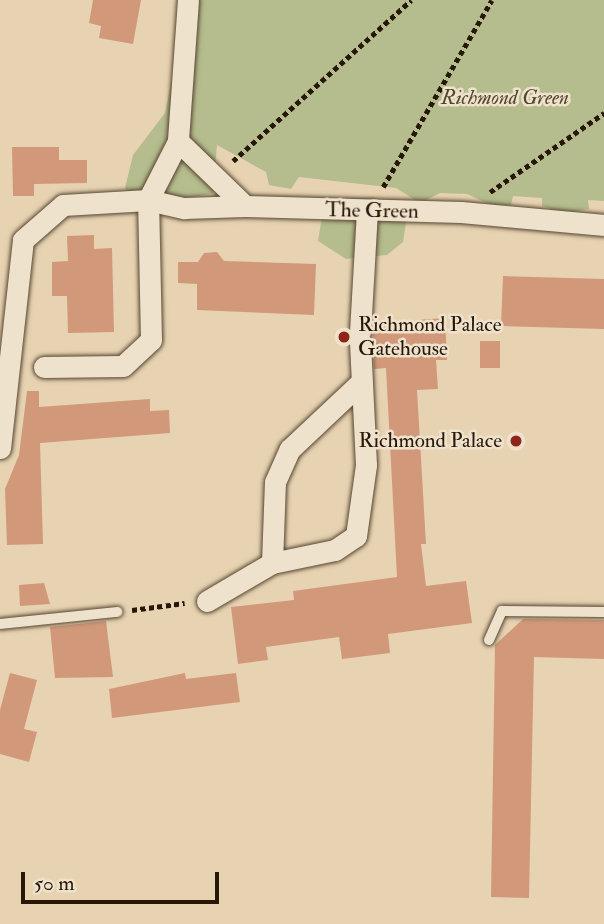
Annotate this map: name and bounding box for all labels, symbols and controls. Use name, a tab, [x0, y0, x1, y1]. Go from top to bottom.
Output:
park label: Richmond Green	[441, 85, 569, 111]
street label: The Green	[325, 198, 419, 224]
place label: Richmond Palace Gatehouse	[358, 312, 502, 362]
marker: Richmond Palace Gatehouse	[336, 329, 352, 345]
place label: Richmond Palace	[358, 428, 502, 454]
marker: Richmond Palace	[508, 433, 524, 449]
scale bar	[24, 858, 222, 902]
text: 50 m	[34, 870, 75, 897]

